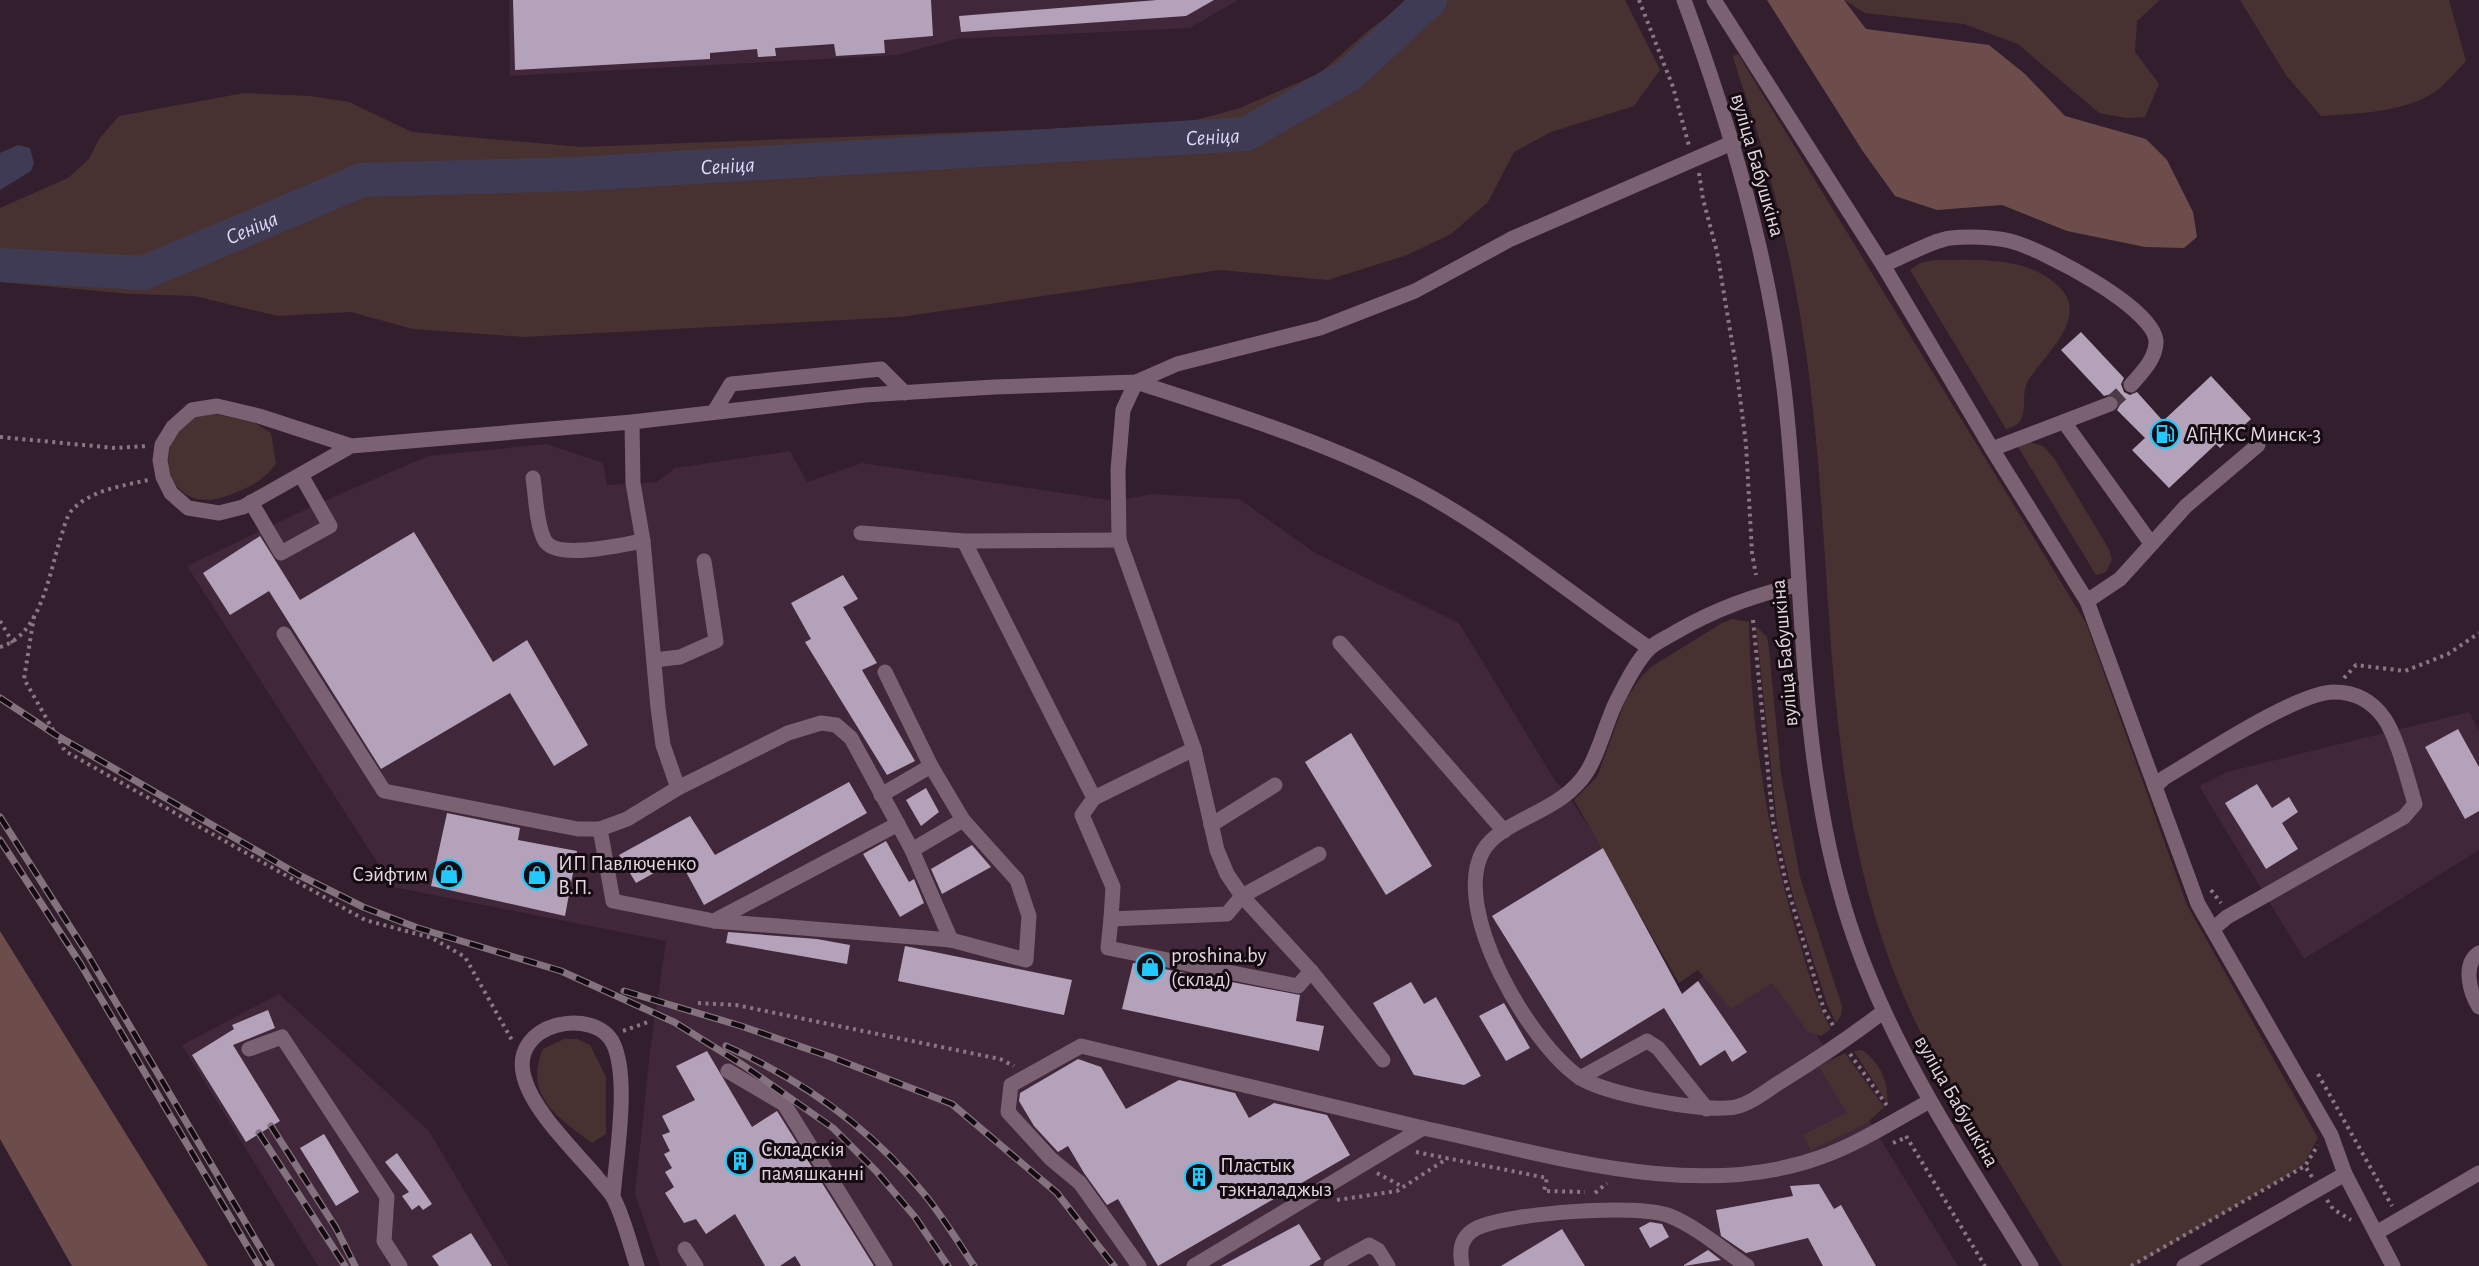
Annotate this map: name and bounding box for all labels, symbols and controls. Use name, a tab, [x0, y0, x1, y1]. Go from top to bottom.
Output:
street label: вуліца Бабушкіна	[1727, 91, 1788, 239]
water label: Сеніца	[1185, 124, 1240, 150]
water label: Сеніца	[700, 153, 755, 179]
water label: Сеніца	[222, 207, 281, 249]
fuel station icon: АГНКС Минск-3	[2149, 418, 2181, 450]
place label: АГНКС Минск-3	[2186, 424, 2321, 445]
street label: вуліца Бабушкіна	[1768, 578, 1801, 727]
place label: ИП Павлюченко В.П.	[558, 853, 696, 898]
shop icon: Сэйфтим	[433, 858, 465, 890]
shop icon: ИП Павлюченко В.П.	[521, 859, 553, 891]
place label: Сэйфтим	[352, 864, 428, 885]
place label: рroshina.by (склад)	[1171, 945, 1266, 990]
shop icon: рroshina.by (склад)	[1134, 951, 1166, 983]
street label: вуліца Бабушкіна	[1911, 1032, 2003, 1171]
place label: Складскія памяшканні	[761, 1139, 864, 1184]
building icon: Складскія памяшканні	[724, 1145, 756, 1177]
place label: Пластык тэкналаджыз	[1219, 1155, 1332, 1200]
building icon: Пластык тэкналаджыз	[1183, 1161, 1215, 1193]

